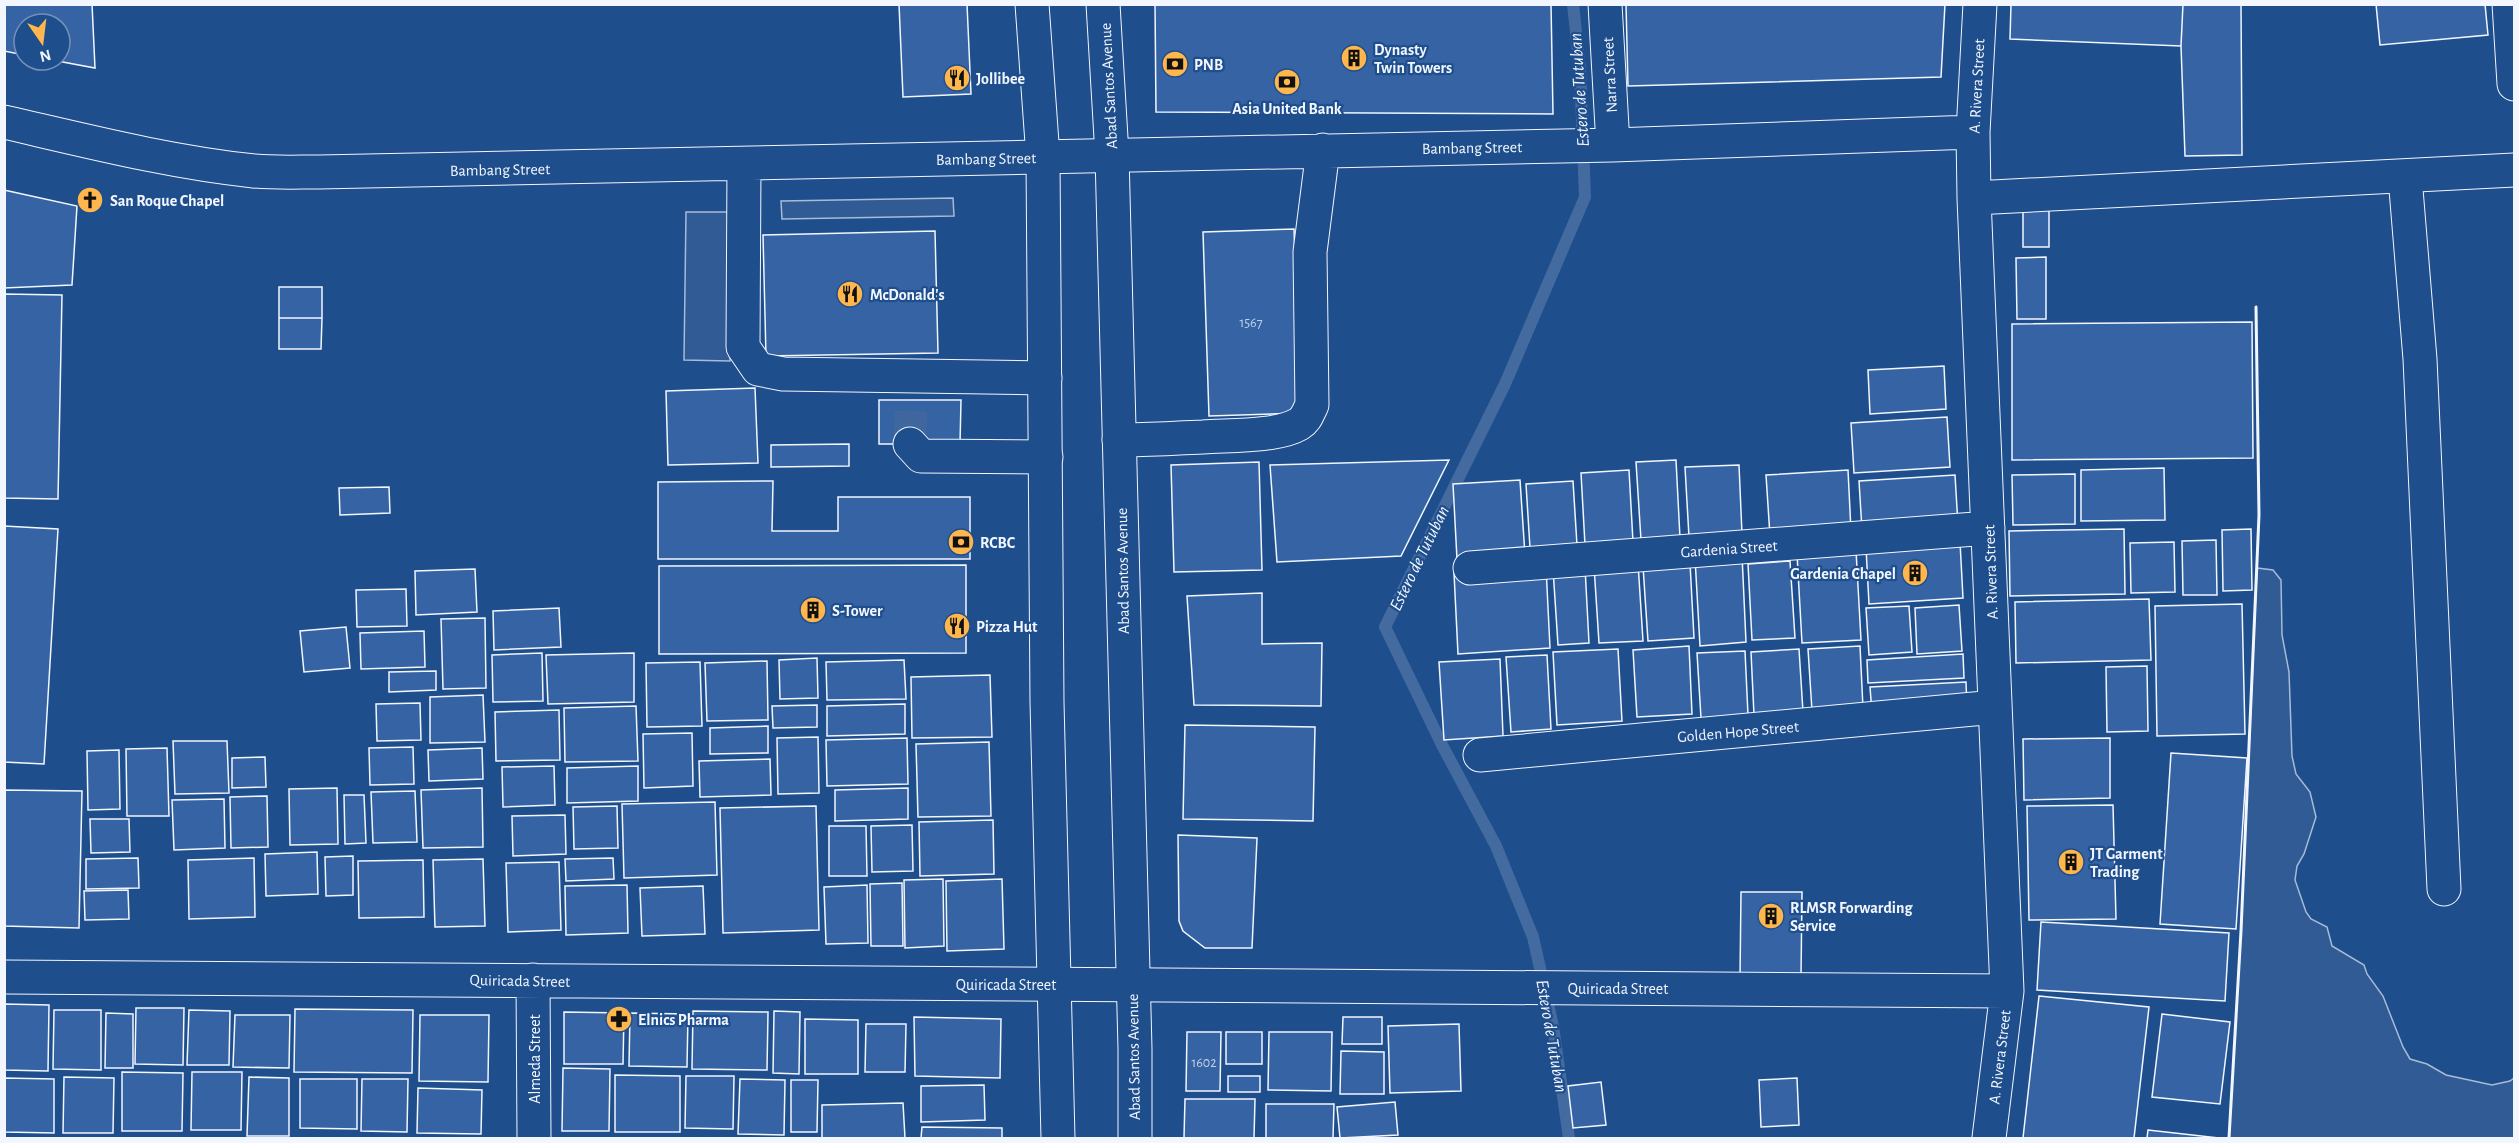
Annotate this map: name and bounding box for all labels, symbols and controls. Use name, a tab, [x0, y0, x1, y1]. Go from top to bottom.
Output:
north arrow	[12, 12, 72, 72]
street label: Abad Santos Avenue	[1098, 22, 1120, 149]
water label: Estero de Tutuban	[1567, 32, 1593, 147]
street label: Narra Street	[1600, 37, 1620, 113]
street label: A. Rivera Street	[1967, 38, 1987, 134]
place label: Dynasty Twin Towers	[1374, 42, 1452, 76]
building icon: Dynasty Twin Towers	[1339, 43, 1369, 73]
text: N	[38, 46, 53, 65]
bank icon: PNB	[1160, 49, 1190, 79]
place label: PNB	[1194, 57, 1223, 73]
restaurant icon: Jollibee	[942, 63, 972, 93]
bank icon: Asia United Bank	[1272, 67, 1302, 97]
place label: Jollibee	[976, 71, 1025, 87]
place label: Asia United Bank	[1232, 101, 1342, 117]
street label: Bambang Street	[1422, 139, 1522, 157]
street label: Bambang Street	[936, 150, 1036, 168]
street label: Bambang Street	[450, 161, 550, 179]
church icon: San Roque Chapel	[75, 185, 105, 215]
place label: San Roque Chapel	[110, 193, 224, 209]
restaurant icon: McDonald's	[835, 279, 865, 309]
place label: McDonald's	[870, 287, 945, 303]
house number: 1567	[1239, 316, 1263, 330]
water label: Estero de Tutuban	[1387, 503, 1453, 614]
street label: Abad Santos Avenue	[1114, 508, 1132, 634]
street label: A. Rivera Street	[1981, 524, 2001, 620]
bank icon: RCBC	[946, 527, 976, 557]
place label: RCBC	[980, 535, 1016, 551]
street label: Gardenia Street	[1680, 538, 1778, 560]
building icon: Gardenia Chapel	[1900, 558, 1930, 588]
place label: Gardenia Chapel	[1790, 566, 1896, 582]
building icon: S-Tower	[798, 595, 828, 625]
place label: S-Tower	[832, 603, 883, 619]
restaurant icon: Pizza Hut	[942, 611, 972, 641]
place label: Pizza Hut	[976, 619, 1038, 635]
street label: Golden Hope Street	[1677, 719, 1800, 745]
place label: JT Garment Trading	[2090, 846, 2163, 880]
building icon: JT Garment Trading	[2056, 847, 2086, 877]
place label: RLMSR Forwarding Service	[1790, 900, 1913, 934]
building icon: RLMSR Forwarding Service	[1756, 901, 1786, 931]
street label: Quiricada Street	[470, 972, 570, 991]
street label: Quiricada Street	[956, 977, 1056, 994]
water label: Estero de Tutuban	[1532, 978, 1570, 1094]
street label: Quiricada Street	[1568, 981, 1668, 998]
street label: Abad Santos Avenue	[1125, 994, 1143, 1120]
pharmacy icon: Elnics Pharma	[604, 1004, 634, 1034]
street label: A. Rivera Street	[1986, 1009, 2014, 1105]
place label: Elnics Pharma	[638, 1012, 729, 1028]
street label: Almeda Street	[527, 1014, 543, 1104]
house number: 1602	[1191, 1056, 1217, 1070]

